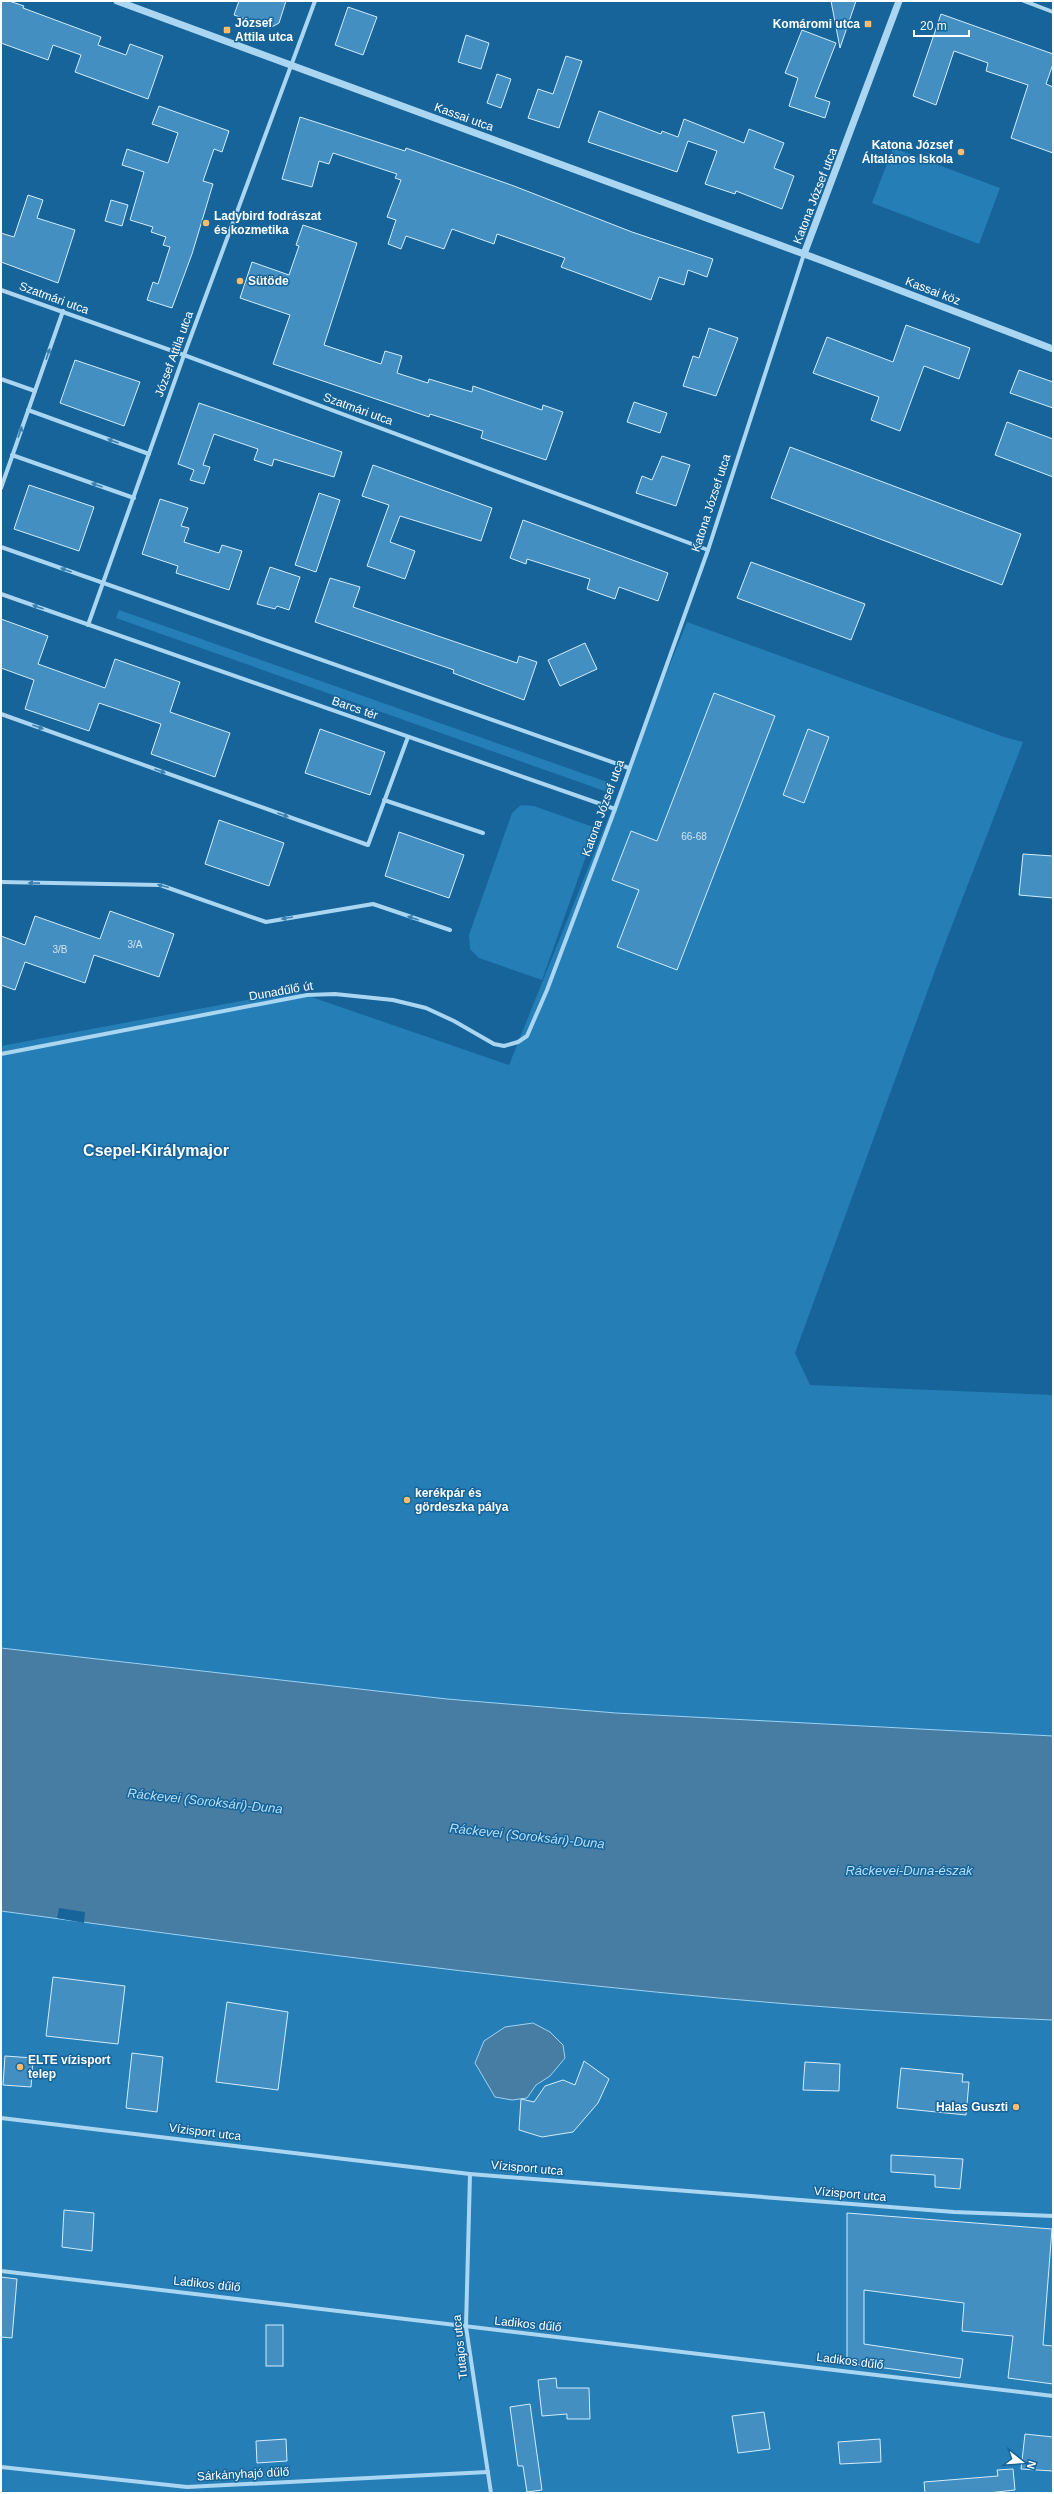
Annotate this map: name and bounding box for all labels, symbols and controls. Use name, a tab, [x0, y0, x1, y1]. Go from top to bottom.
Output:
scale bar	[914, 12, 969, 38]
place label: József Attila utca	[235, 16, 293, 44]
place label: Komáromi utca	[773, 17, 860, 31]
marker: Komáromi utca	[863, 19, 873, 29]
text: 20 m	[920, 19, 947, 33]
marker: József Attila utca	[222, 25, 232, 35]
street label: Kassai utca	[432, 100, 496, 134]
place label: Katona József Általános Iskola	[862, 138, 954, 166]
street label: Katona József utca	[790, 146, 840, 246]
marker: Katona József Általános Iskola	[956, 147, 966, 157]
place label: Ladybird fodrászat és kozmetika	[214, 209, 321, 237]
marker: Ladybird fodrászat és kozmetika	[201, 218, 211, 228]
place label: Sütöde	[248, 274, 289, 288]
street label: Kassai köz	[903, 274, 963, 308]
marker: Sütöde	[235, 276, 245, 286]
street label: Szatmári utca	[17, 279, 91, 317]
street label: József Attila utca	[152, 309, 196, 399]
one-way arrow	[45, 348, 51, 360]
street label: Szatmári utca	[321, 390, 395, 428]
one-way arrow	[17, 426, 23, 438]
one-way arrow	[106, 437, 118, 443]
street label: Katona József utca	[689, 452, 734, 554]
one-way arrow	[90, 482, 102, 488]
one-way arrow	[60, 566, 72, 572]
one-way arrow	[32, 604, 44, 610]
street label: Barcs tér	[330, 694, 380, 722]
one-way arrow	[32, 725, 44, 731]
street label: Katona József utca	[579, 757, 627, 858]
one-way arrow	[155, 768, 167, 774]
one-way arrow	[277, 812, 289, 818]
house number: 66-68	[681, 831, 707, 842]
one-way arrow	[27, 880, 40, 886]
one-way arrow	[157, 883, 170, 889]
one-way arrow	[407, 915, 419, 921]
one-way arrow	[281, 916, 293, 922]
house number: 3/A	[127, 939, 143, 950]
house number: 3/B	[52, 944, 68, 955]
street label: Dunadűlő út	[248, 978, 315, 1004]
district label: Csepel-Királymajor	[83, 1142, 229, 1159]
place label: kerékpár és gördeszka pálya	[415, 1486, 509, 1514]
marker: kerékpár és gördeszka pálya	[402, 1495, 412, 1505]
water label: Ráckevei (Soroksári)-Duna	[127, 1785, 283, 1817]
water label: Ráckevei (Soroksári)-Duna	[449, 1820, 605, 1852]
water label: Ráckevei-Duna-észak	[845, 1863, 974, 1878]
place label: ELTE vízisport telep	[28, 2053, 110, 2081]
marker: ELTE vízisport telep	[15, 2062, 25, 2072]
place label: Halas Guszti	[936, 2100, 1008, 2114]
marker: Halas Guszti	[1011, 2102, 1021, 2112]
street label: Vízisport utca	[168, 2121, 242, 2143]
street label: Vízisport utca	[490, 2158, 564, 2178]
street label: Vízisport utca	[813, 2184, 887, 2204]
street label: Ladikos dűlő	[173, 2274, 242, 2295]
street label: Tutajos utca	[450, 2314, 470, 2380]
street label: Ladikos dűlő	[494, 2314, 563, 2335]
street label: Ladikos dűlő	[816, 2350, 885, 2372]
north arrow	[1002, 2442, 1042, 2482]
text: N	[1025, 2459, 1038, 2471]
street label: Sárkányhajó dűlő	[196, 2465, 290, 2483]

